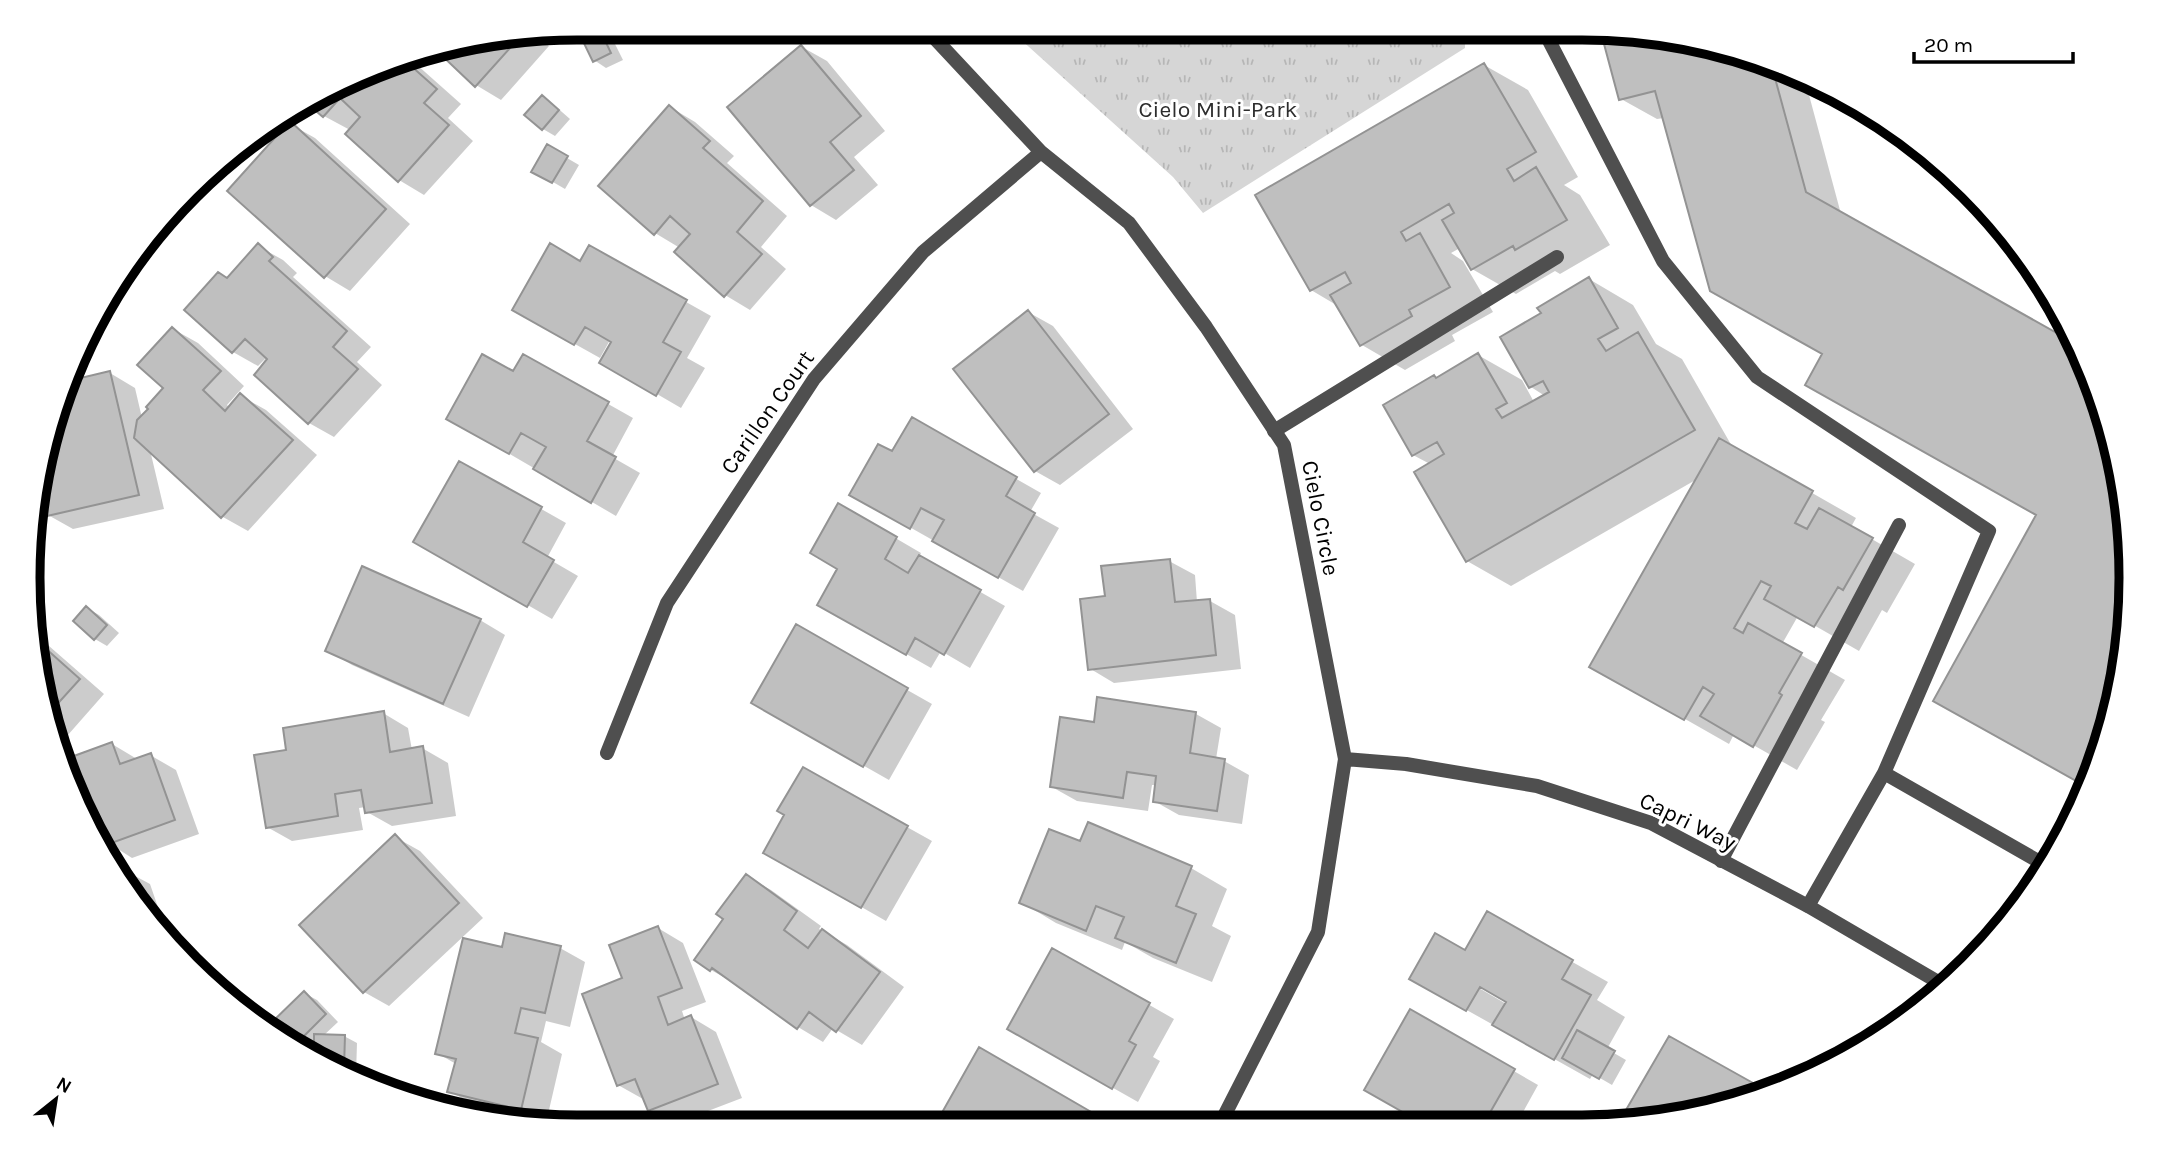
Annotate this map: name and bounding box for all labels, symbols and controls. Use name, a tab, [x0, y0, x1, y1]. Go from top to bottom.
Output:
scale bar	[1914, 21, 2073, 65]
text: 20 m	[1924, 33, 1973, 57]
park label: Cielo Mini-Park	[1139, 96, 1298, 123]
street label: Carillon Court	[715, 345, 820, 479]
street label: Cielo Circle	[1296, 458, 1345, 578]
street label: Capri Way	[1635, 787, 1741, 857]
north arrow	[21, 1064, 91, 1134]
text: N	[53, 1072, 75, 1098]

